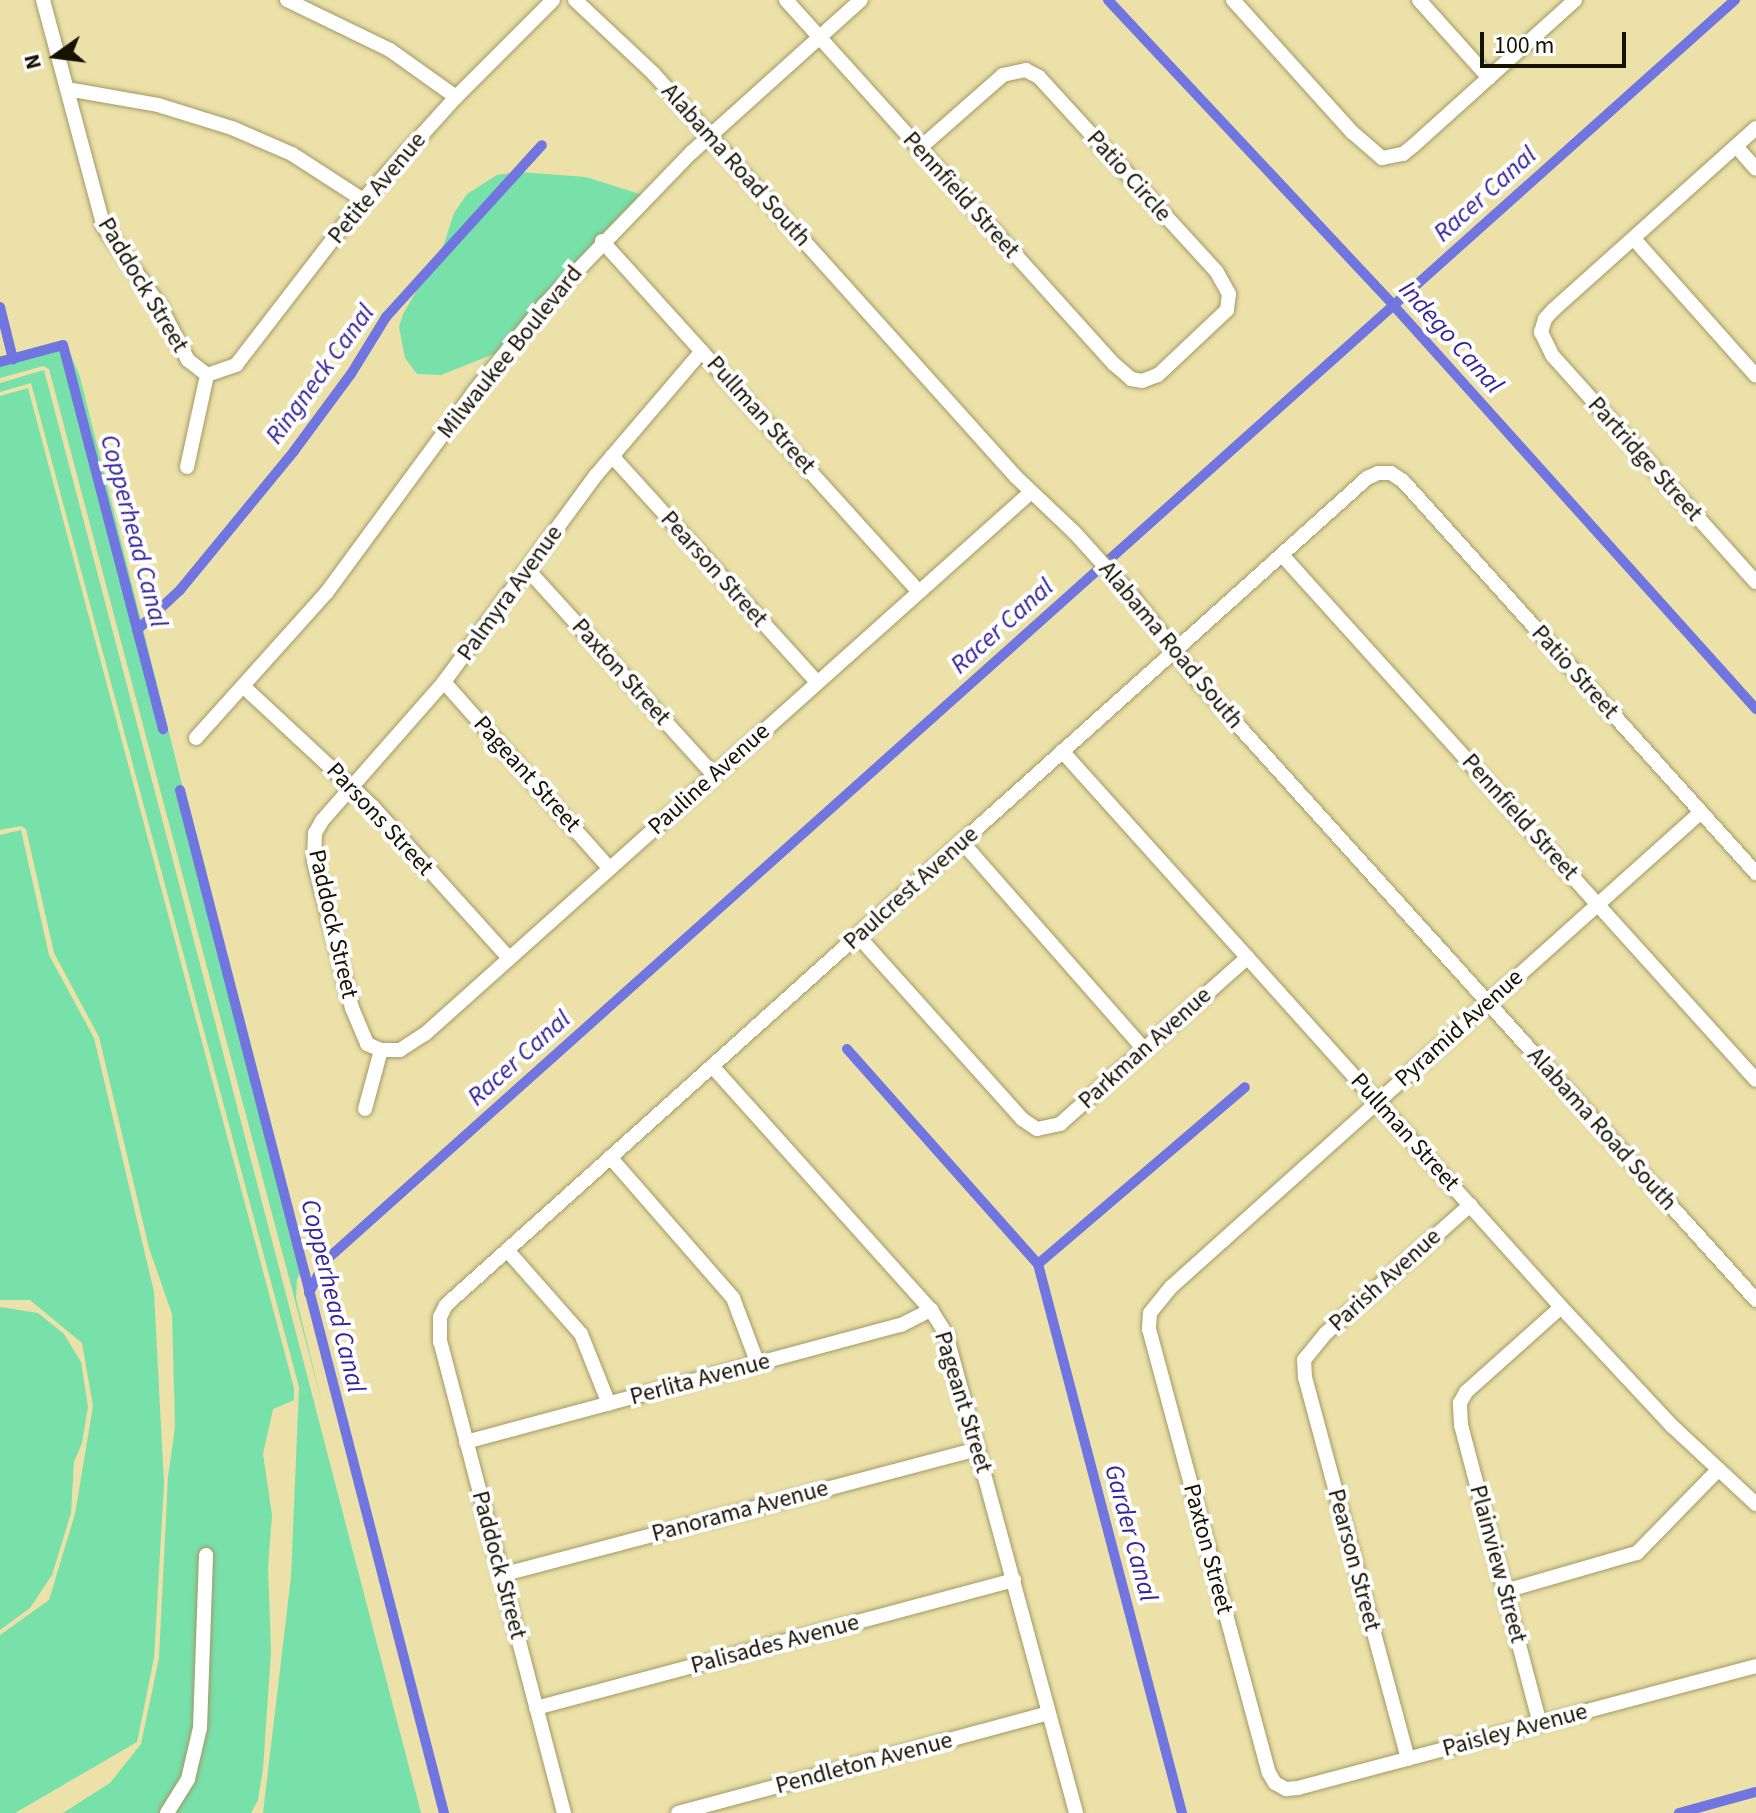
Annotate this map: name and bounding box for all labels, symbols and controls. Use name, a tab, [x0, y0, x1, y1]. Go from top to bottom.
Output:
north arrow	[16, 16, 96, 96]
scale bar	[1484, 16, 1630, 66]
text: 100 m	[1494, 28, 1554, 63]
text: N	[15, 51, 50, 73]
street label: Alabama Road South	[655, 78, 817, 252]
street label: Patio Circle	[1081, 124, 1177, 228]
street label: Petite Avenue	[322, 126, 432, 250]
street label: Pennfield Street	[897, 126, 1025, 264]
water label: Racer Canal	[1427, 140, 1543, 248]
street label: Paddock Street	[91, 212, 195, 358]
street label: Milwaukee Boulevard	[431, 260, 589, 444]
water label: Indego Canal	[1392, 274, 1510, 400]
water label: Ringneck Canal	[259, 298, 381, 450]
street label: Pullman Street	[700, 350, 822, 480]
street label: Partridge Street	[1582, 391, 1708, 527]
water label: Copperhead Canal	[93, 431, 175, 631]
street label: Pearson Street	[654, 505, 774, 633]
street label: Palmyra Avenue	[451, 520, 569, 666]
street label: Alabama Road South	[1093, 556, 1249, 734]
water label: Racer Canal	[944, 572, 1060, 680]
street label: Paxton Street	[566, 613, 676, 731]
street label: Patio Street	[1525, 619, 1625, 725]
street label: Pageant Street	[467, 710, 587, 838]
street label: Pauline Avenue	[642, 717, 776, 841]
street label: Pennfield Street	[1456, 748, 1584, 886]
street label: Parsons Street	[320, 756, 440, 882]
street label: Paulcrest Avenue	[838, 820, 984, 956]
street label: Paddock Street	[302, 847, 364, 1001]
street label: Pyramid Avenue	[1389, 963, 1529, 1093]
street label: Parkman Avenue	[1073, 981, 1217, 1115]
water label: Racer Canal	[461, 1004, 577, 1112]
street label: Alabama Road South	[1521, 1042, 1683, 1216]
street label: Pullman Street	[1344, 1067, 1466, 1197]
water label: Copperhead Canal	[294, 1196, 372, 1396]
street label: Parish Avenue	[1323, 1222, 1447, 1338]
street label: Pageant Street	[928, 1328, 998, 1476]
street label: Perlita Avenue	[627, 1346, 773, 1412]
water label: Garder Canal	[1098, 1461, 1164, 1605]
street label: Panorama Avenue	[649, 1474, 831, 1548]
street label: Paxton Street	[1177, 1481, 1239, 1617]
street label: Plainview Street	[1463, 1482, 1533, 1646]
street label: Pearson Street	[1321, 1486, 1387, 1634]
street label: Paddock Street	[465, 1488, 533, 1642]
street label: Palisades Avenue	[688, 1608, 862, 1680]
street label: Paisley Avenue	[1439, 1697, 1591, 1763]
street label: Pendleton Avenue	[772, 1726, 956, 1800]

